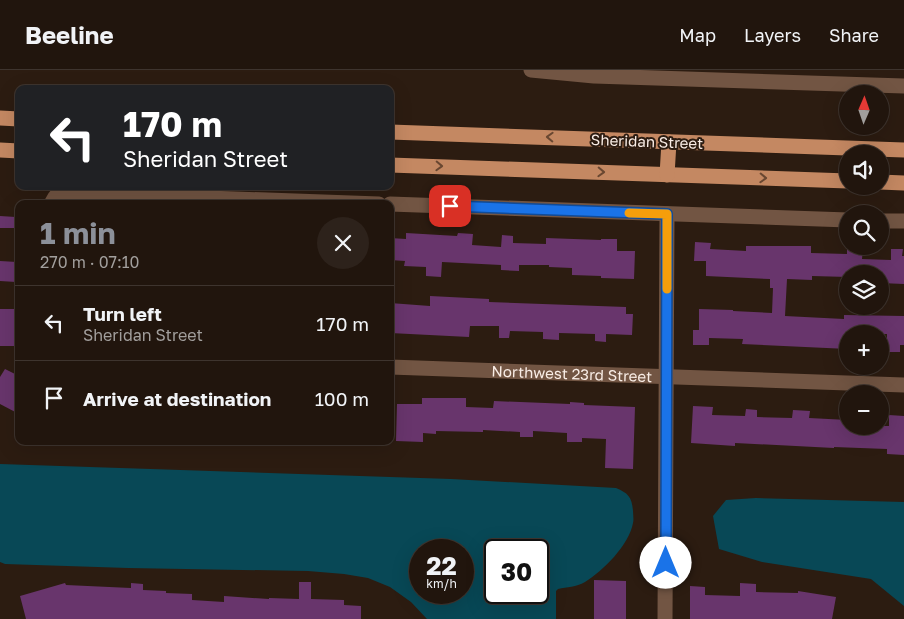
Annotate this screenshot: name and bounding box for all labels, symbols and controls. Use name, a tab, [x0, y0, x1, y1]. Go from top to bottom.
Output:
text: Beeline	[25, 20, 114, 49]
text: Map	[679, 24, 716, 46]
text: Layers	[744, 24, 801, 46]
text: Share	[829, 24, 879, 46]
north arrow	[839, 85, 889, 135]
map controls	[839, 85, 889, 435]
text: 170 m	[123, 103, 222, 145]
icon: left	[40, 105, 105, 170]
street label: Sheridan Street	[590, 130, 704, 152]
one-way arrow	[546, 132, 554, 143]
text: Sheridan Street	[123, 145, 288, 172]
button: sound	[839, 145, 889, 195]
one-way arrow	[435, 161, 443, 172]
one-way arrow	[597, 167, 605, 178]
one-way arrow	[760, 173, 768, 184]
pin	[429, 185, 471, 227]
icon: arrive	[436, 192, 464, 220]
button: search	[839, 205, 889, 255]
text: 1 min	[40, 215, 116, 251]
button: close	[317, 217, 369, 269]
text: 270 m · 07:10	[40, 252, 140, 272]
button: layers	[839, 265, 889, 315]
text: Turn left	[83, 302, 162, 325]
icon: left	[40, 309, 68, 337]
text: 170 m	[316, 312, 369, 335]
text: Sheridan Street	[83, 325, 203, 345]
button: +	[839, 325, 889, 375]
street label: Northwest 23rd Street	[491, 362, 653, 385]
icon: arrive	[40, 384, 68, 412]
button: −	[839, 385, 889, 435]
text: Arrive at destination	[83, 387, 271, 410]
text: 100 m	[315, 387, 369, 410]
position arrow	[639, 536, 691, 588]
speed limit sign: 30	[484, 539, 549, 604]
text: 22	[426, 550, 457, 581]
text: km/h	[426, 576, 457, 591]

